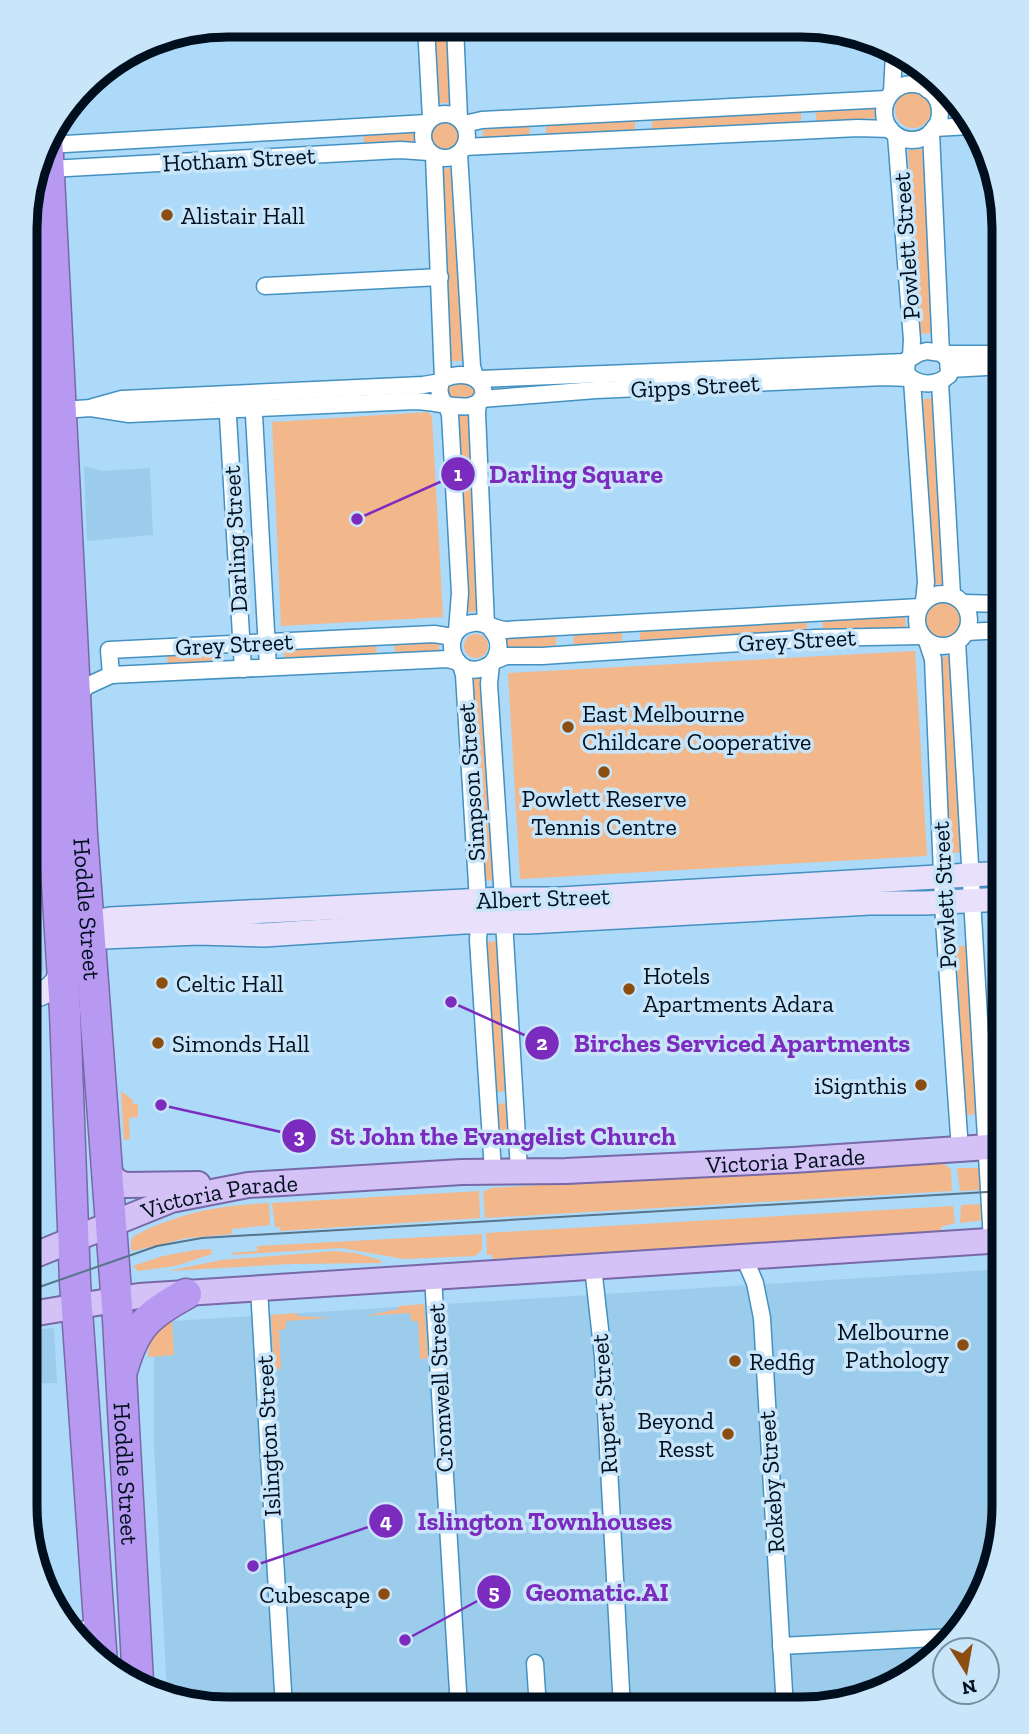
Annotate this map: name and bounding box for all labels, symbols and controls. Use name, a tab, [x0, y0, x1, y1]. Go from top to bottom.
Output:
street label: Hotham Street	[162, 141, 316, 177]
street label: Powlett Street	[886, 171, 926, 321]
place label: Alistair Hall	[181, 201, 305, 230]
marker: Alistair Hall	[159, 207, 175, 223]
street label: Gipps Street	[630, 368, 760, 404]
callout: Darling Square	[440, 450, 677, 497]
text: Darling Square	[489, 458, 663, 490]
text: 1	[454, 461, 463, 486]
street label: Darling Street	[217, 465, 253, 613]
street label: Grey Street	[737, 622, 857, 658]
street label: Grey Street	[174, 626, 294, 662]
place label: East Melbourne Childcare Cooperative	[582, 699, 811, 756]
street label: Simpson Street	[451, 702, 491, 862]
marker: East Melbourne Childcare Cooperative	[560, 719, 576, 735]
marker: Powlett Reserve Tennis Centre	[596, 764, 612, 780]
place label: Powlett Reserve Tennis Centre	[521, 784, 687, 841]
street label: Powlett Street	[926, 820, 962, 969]
street label: Hoddle Street	[68, 837, 107, 981]
street label: Albert Street	[476, 881, 610, 915]
place label: Hotels Apartments Adara	[643, 961, 834, 1018]
place label: Celtic Hall	[176, 969, 284, 998]
marker: Celtic Hall	[154, 975, 170, 991]
marker: Hotels Apartments Adara	[621, 981, 637, 997]
callout: Birches Serviced Apartments	[524, 1019, 924, 1066]
text: Birches Serviced Apartments	[574, 1027, 910, 1059]
place label: Simonds Hall	[172, 1029, 310, 1058]
text: 2	[536, 1030, 548, 1055]
marker: Simonds Hall	[150, 1035, 166, 1051]
place label: iSignthis	[814, 1071, 907, 1100]
marker: iSignthis	[913, 1077, 929, 1093]
callout: St John the Evangelist Church	[281, 1112, 691, 1159]
text: St John the Evangelist Church	[330, 1120, 676, 1152]
text: 3	[293, 1123, 305, 1148]
street label: Victoria Parade	[704, 1141, 866, 1179]
street label: Victoria Parade	[136, 1168, 299, 1225]
street label: Cromwell Street	[421, 1303, 459, 1473]
place label: Melbourne Pathology	[837, 1317, 950, 1374]
street label: Rupert Street	[585, 1333, 623, 1475]
marker: Melbourne Pathology	[955, 1337, 971, 1353]
place label: Redfig	[749, 1347, 815, 1376]
marker: Redfig	[727, 1353, 743, 1369]
street label: Islington Street	[249, 1354, 287, 1518]
street label: Hoddle Street	[108, 1402, 145, 1546]
place label: Beyond Resst	[637, 1406, 714, 1463]
street label: Rokeby Street	[752, 1410, 790, 1554]
marker: Beyond Resst	[720, 1426, 736, 1442]
callout: Islington Townhouses	[368, 1498, 686, 1545]
text: Islington Townhouses	[417, 1505, 673, 1537]
text: 4	[380, 1508, 392, 1533]
callout: Geomatic.AI	[477, 1569, 683, 1616]
text: Geomatic.AI	[525, 1576, 669, 1608]
text: 5	[489, 1579, 500, 1604]
place label: Cubescape	[259, 1580, 370, 1609]
marker: Cubescape	[376, 1586, 392, 1602]
north arrow	[931, 1636, 1001, 1706]
text: N	[960, 1675, 978, 1700]

